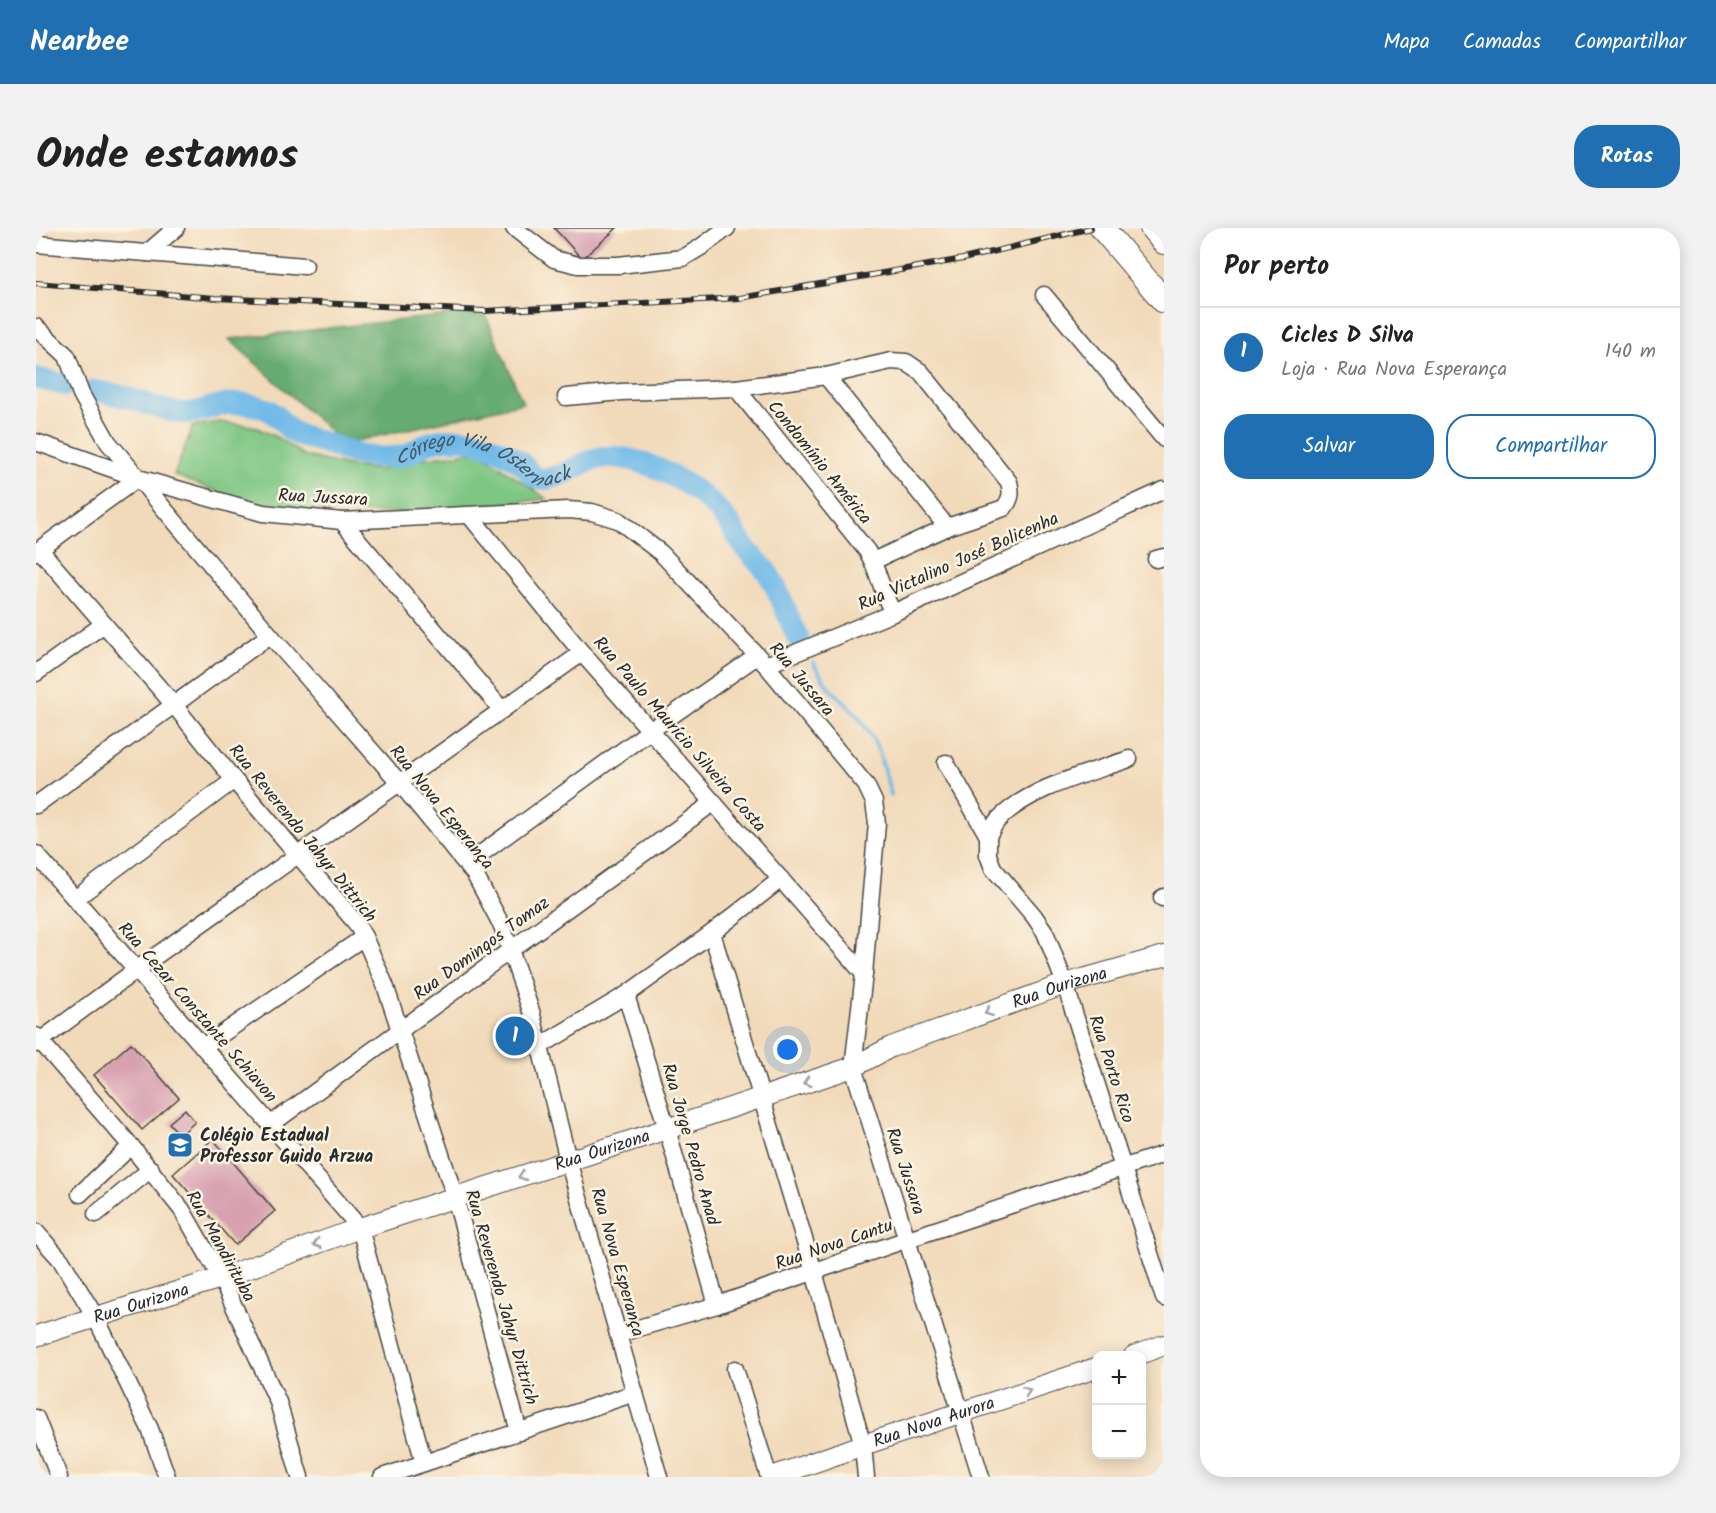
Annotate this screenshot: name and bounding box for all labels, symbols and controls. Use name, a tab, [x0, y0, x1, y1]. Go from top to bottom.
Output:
text: Nearbee	[30, 20, 129, 65]
text: Mapa	[1383, 26, 1430, 59]
text: Camadas	[1463, 26, 1541, 59]
text: Compartilhar	[1574, 26, 1686, 59]
text: Onde estamos	[36, 123, 298, 190]
button: Rotas	[1574, 125, 1680, 188]
text: Por perto	[1224, 246, 1329, 288]
text: Cicles D Silva	[1281, 319, 1414, 354]
text: 1	[1240, 336, 1247, 368]
text: 140 m	[1605, 336, 1656, 368]
text: Loja · Rua Nova Esperança	[1281, 354, 1507, 386]
street label: Condomínio América	[759, 394, 878, 532]
button: Salvar	[1224, 414, 1434, 479]
button: Compartilhar	[1446, 414, 1656, 479]
water label: Córrego Vila Osternack	[393, 425, 579, 498]
street label: Rua Jussara	[277, 482, 369, 515]
street label: Rua Victalino José Bolicenha	[853, 505, 1064, 620]
street label: Rua Paulo Maurício Silveira Costa	[585, 630, 773, 840]
street label: Rua Jussara	[761, 636, 841, 724]
street label: Rua Reverendo Jahyr Dittrich	[220, 738, 383, 930]
street label: Rua Nova Esperança	[381, 739, 501, 877]
street label: Rua Domingos Tomaz	[407, 890, 556, 1009]
street label: Rua Cezar Constante Schiavon	[110, 916, 284, 1110]
street label: Rua Ourizona	[1008, 960, 1111, 1018]
one-way arrow	[983, 1005, 994, 1017]
street label: Rua Porto Rico	[1079, 1012, 1142, 1127]
pin: 1	[496, 1014, 534, 1058]
your location	[773, 1035, 802, 1064]
street label: Rua Jorge Pedro Anad	[653, 1060, 727, 1230]
one-way arrow	[802, 1075, 813, 1088]
place label: Colégio Estadual Professor Guido Arzua	[200, 1122, 373, 1172]
street label: Rua Ourizona	[551, 1122, 654, 1180]
street label: Rua Jussara	[877, 1124, 932, 1219]
school or university icon: Colégio Estadual Professor Guido Arzua	[165, 1130, 195, 1160]
one-way arrow	[517, 1168, 528, 1181]
street label: Rua Nova Esperança	[581, 1184, 652, 1340]
street label: Rua Mandirituba	[177, 1185, 262, 1308]
street label: Rua Reverendo Jahyr Dittrich	[456, 1186, 545, 1409]
street label: Rua Nova Cantu	[772, 1212, 898, 1279]
one-way arrow	[312, 1236, 323, 1249]
street label: Rua Ourizona	[90, 1276, 193, 1333]
map controls	[1092, 1351, 1146, 1459]
button: +	[1092, 1351, 1146, 1405]
one-way arrow	[1021, 1386, 1032, 1399]
street label: Rua Nova Aurora	[870, 1389, 999, 1457]
button: −	[1092, 1405, 1146, 1459]

